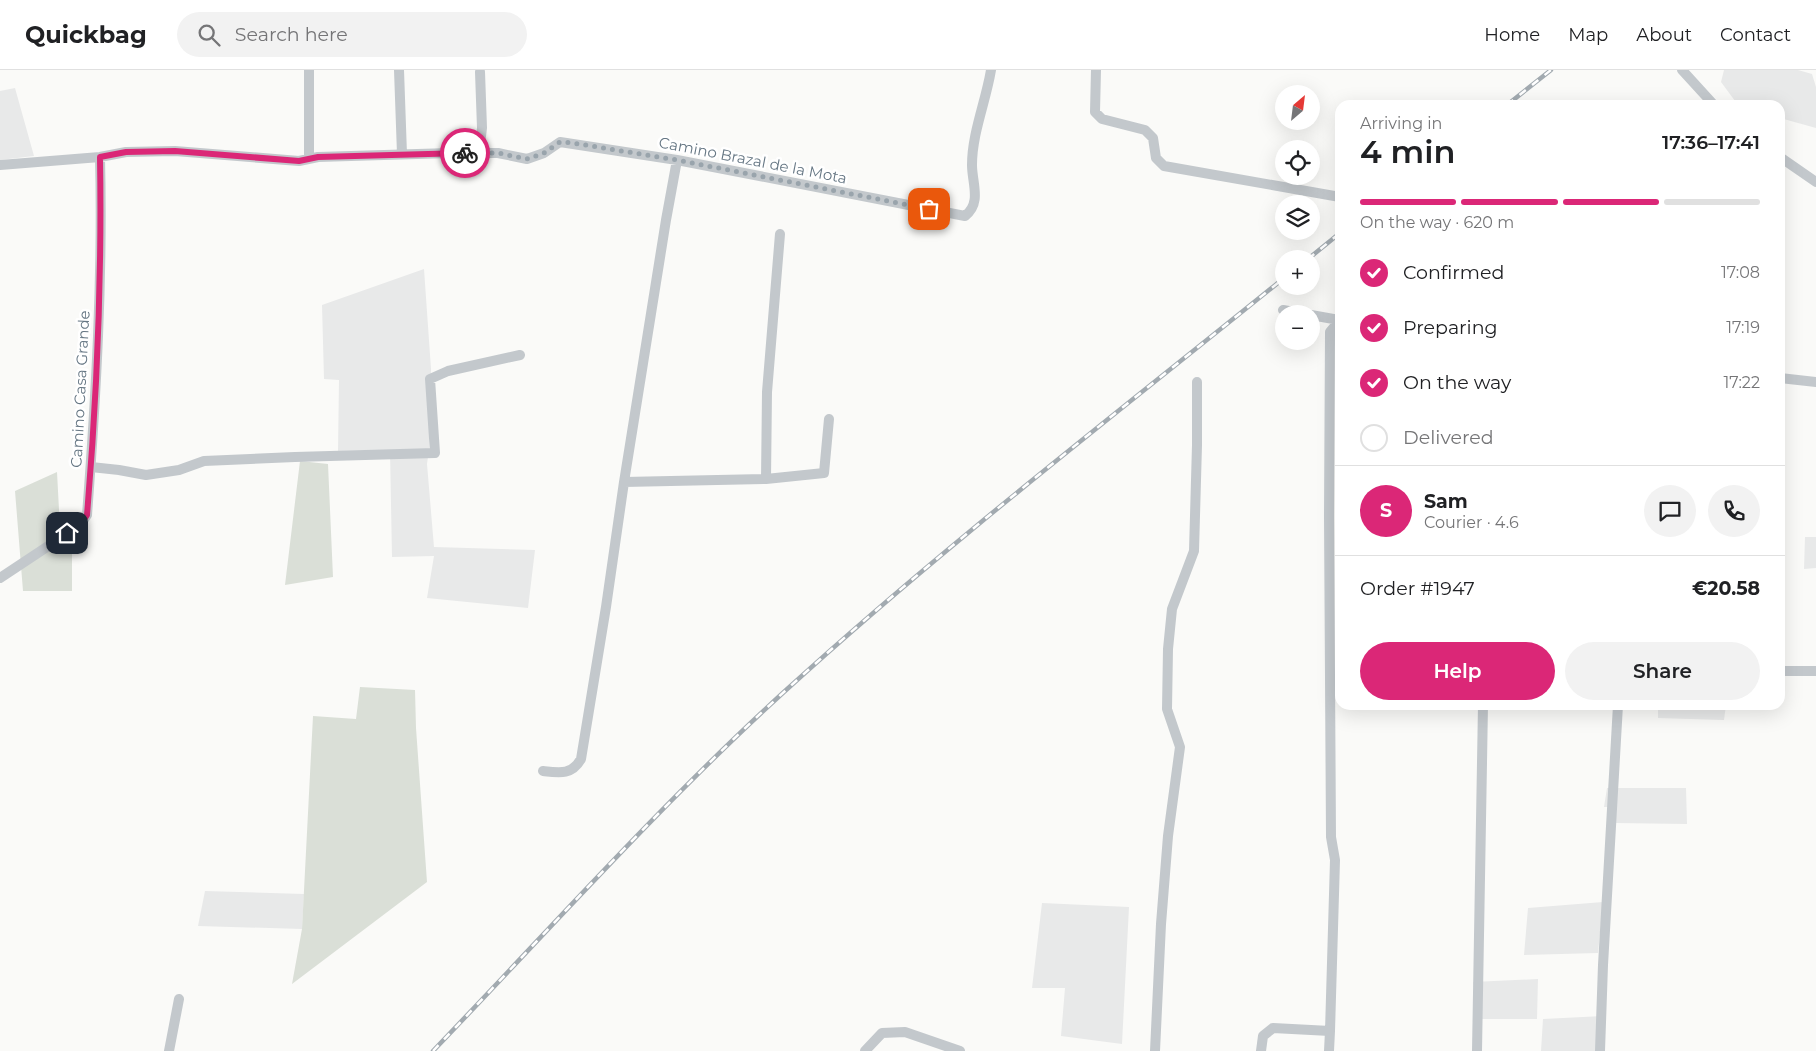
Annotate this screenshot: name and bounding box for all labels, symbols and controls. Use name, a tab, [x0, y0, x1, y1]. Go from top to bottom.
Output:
search box	[177, 12, 527, 57]
text: Quickbag	[25, 20, 147, 49]
icon: search	[195, 21, 223, 49]
text: Search here	[235, 23, 348, 46]
text: Home	[1484, 24, 1540, 46]
text: Map	[1568, 24, 1608, 46]
text: About	[1636, 24, 1692, 46]
text: Contact	[1720, 24, 1791, 46]
north arrow	[1275, 85, 1320, 130]
map controls	[1275, 85, 1320, 350]
text: Arriving in	[1360, 114, 1442, 133]
courier	[440, 128, 490, 178]
text: 17:36–17:41	[1662, 131, 1760, 154]
street label: Camino Brazal de la Mota	[657, 132, 849, 188]
text: 4 min	[1360, 132, 1455, 171]
icon: bike	[451, 139, 479, 167]
button: locate	[1275, 140, 1320, 185]
pin	[908, 188, 950, 230]
icon: bag	[915, 195, 943, 223]
button: layers	[1275, 195, 1320, 240]
text: On the way · 620 m	[1360, 213, 1514, 232]
button: +	[1275, 250, 1320, 295]
icon: check	[1360, 259, 1388, 287]
text: Confirmed	[1403, 261, 1504, 284]
text: 17:08	[1721, 263, 1760, 282]
button: −	[1275, 305, 1320, 350]
street label: Camino Casa Grande	[66, 310, 94, 468]
icon: check	[1360, 314, 1388, 342]
text: Preparing	[1403, 316, 1498, 339]
text: 17:19	[1726, 318, 1760, 337]
icon: check	[1360, 369, 1388, 397]
text: On the way	[1403, 371, 1511, 394]
text: 17:22	[1724, 373, 1760, 392]
text: Delivered	[1403, 426, 1494, 449]
button: chat	[1644, 485, 1696, 537]
button: phone	[1708, 485, 1760, 537]
text: Sam	[1424, 490, 1468, 513]
text: S	[1380, 499, 1392, 522]
pin	[46, 512, 88, 554]
text: Courier · 4.6	[1424, 513, 1519, 532]
icon: home	[53, 519, 81, 547]
text: Order #1947	[1360, 577, 1475, 600]
text: €20.58	[1692, 577, 1760, 600]
button: Help	[1360, 642, 1555, 700]
button: Share	[1565, 642, 1760, 700]

